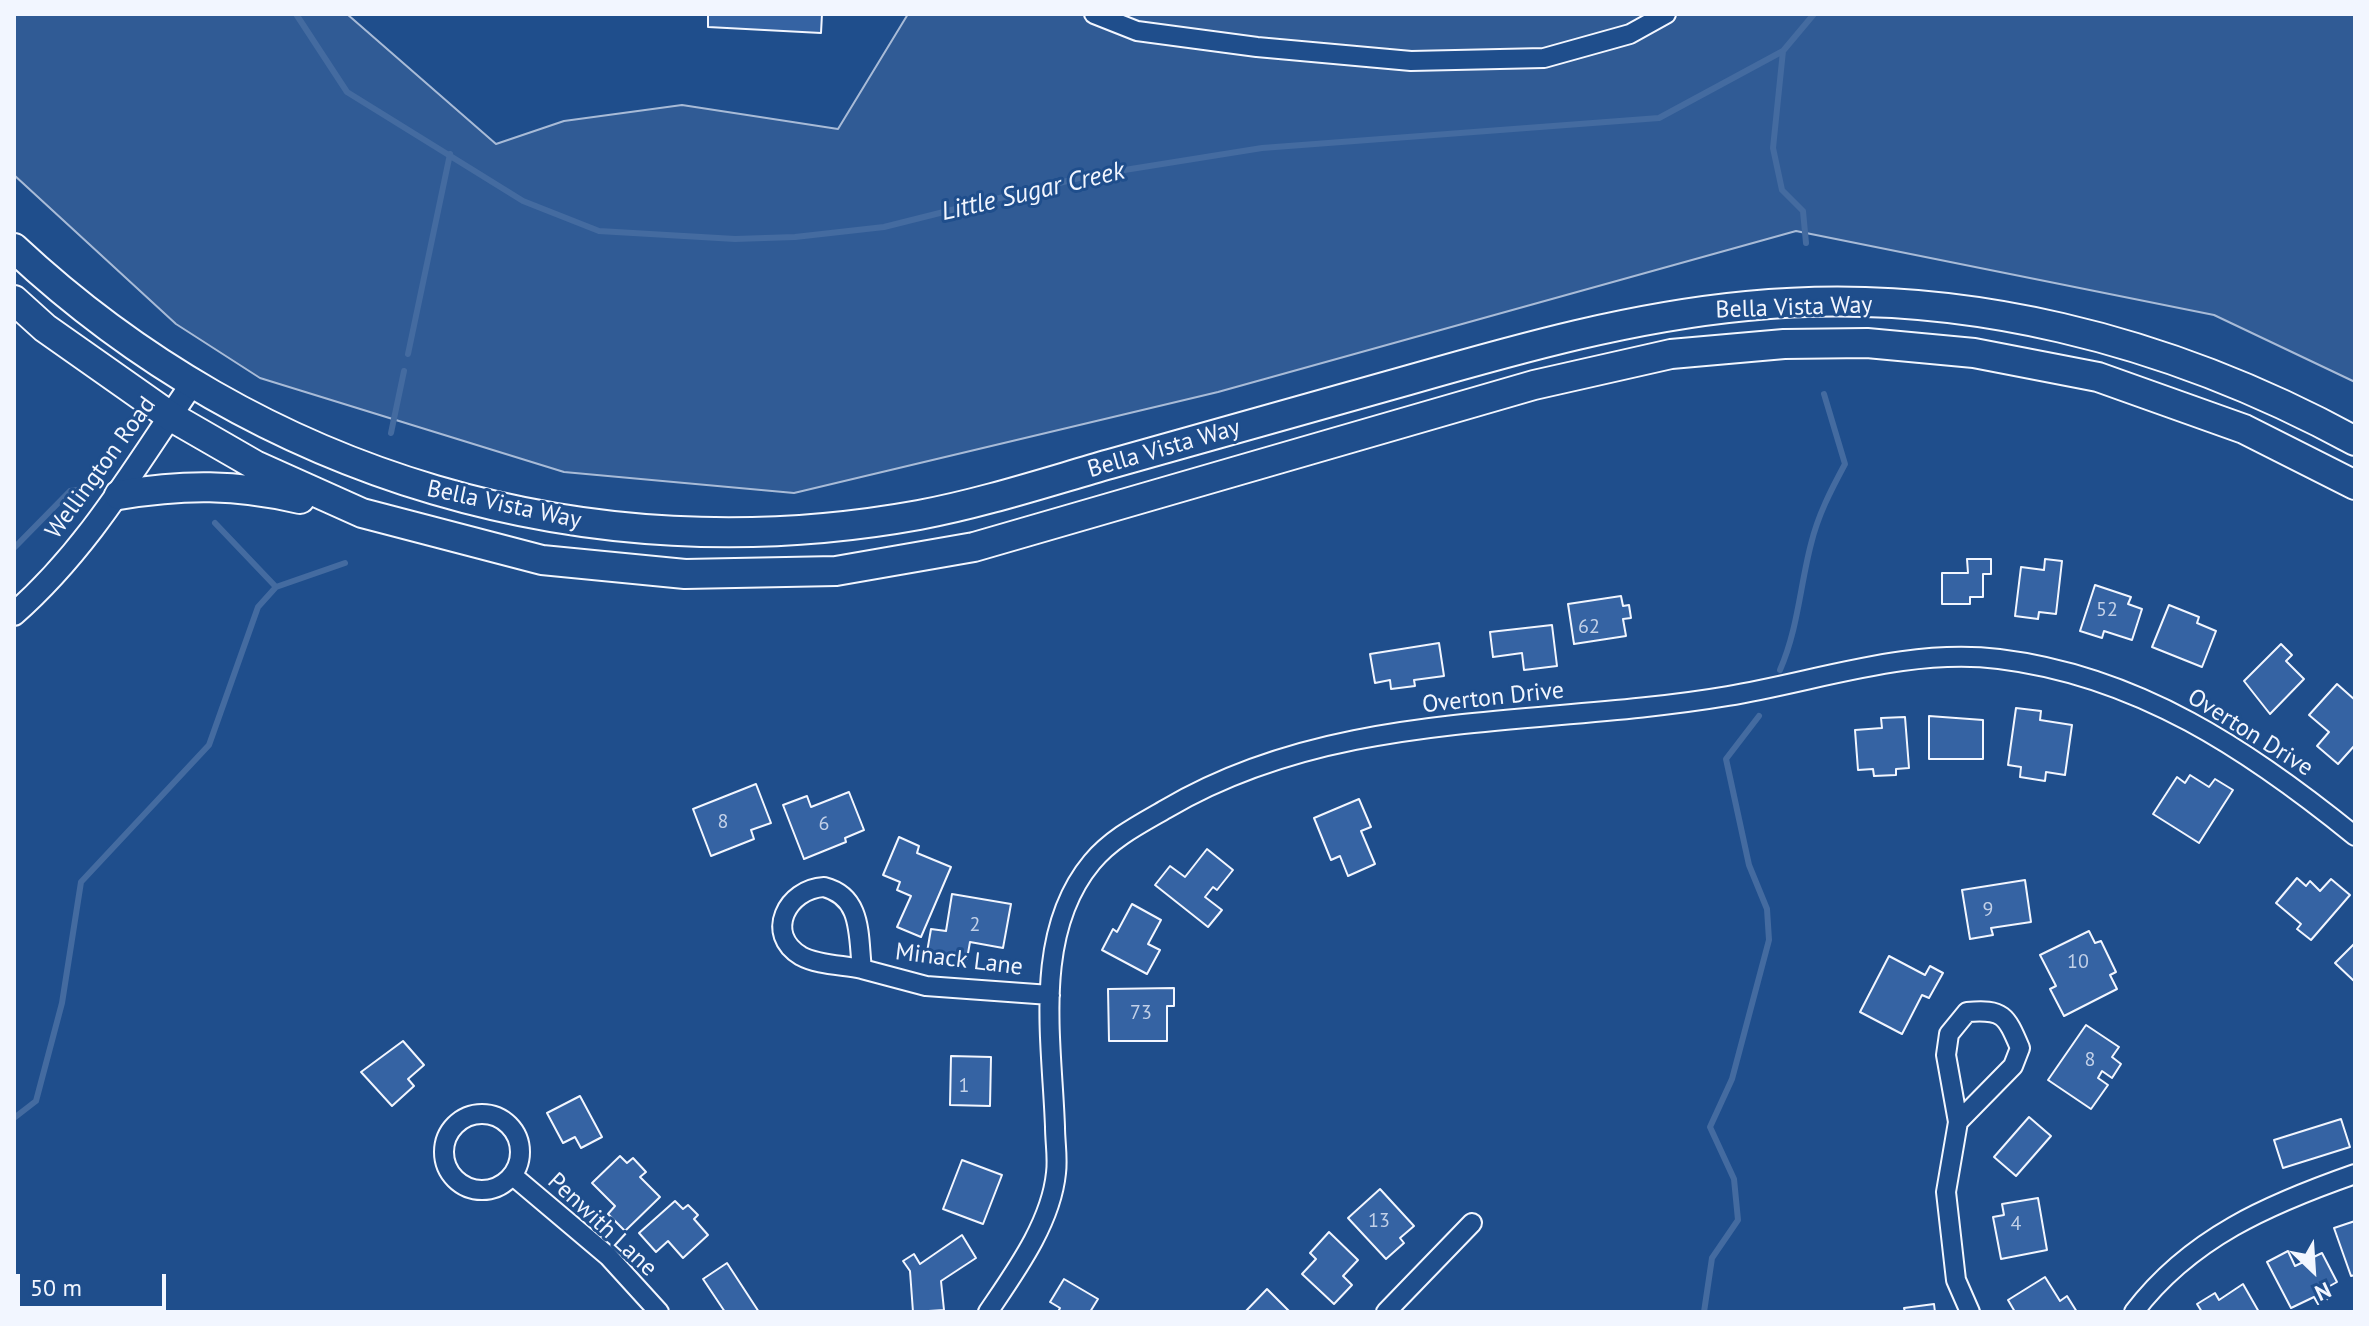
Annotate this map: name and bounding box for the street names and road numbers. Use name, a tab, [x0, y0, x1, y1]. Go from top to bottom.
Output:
street label: Bella Vista Way	[1715, 291, 1873, 325]
street label: Wellington Road	[40, 391, 162, 545]
street label: Bella Vista Way	[1085, 414, 1243, 484]
street label: Bella Vista Way	[424, 475, 584, 535]
street label: Overton Drive	[1421, 676, 1565, 720]
street label: Overton Drive	[2182, 683, 2318, 783]
street label: Minack Lane	[894, 938, 1024, 982]
street label: Penwith Lane	[541, 1167, 663, 1283]

